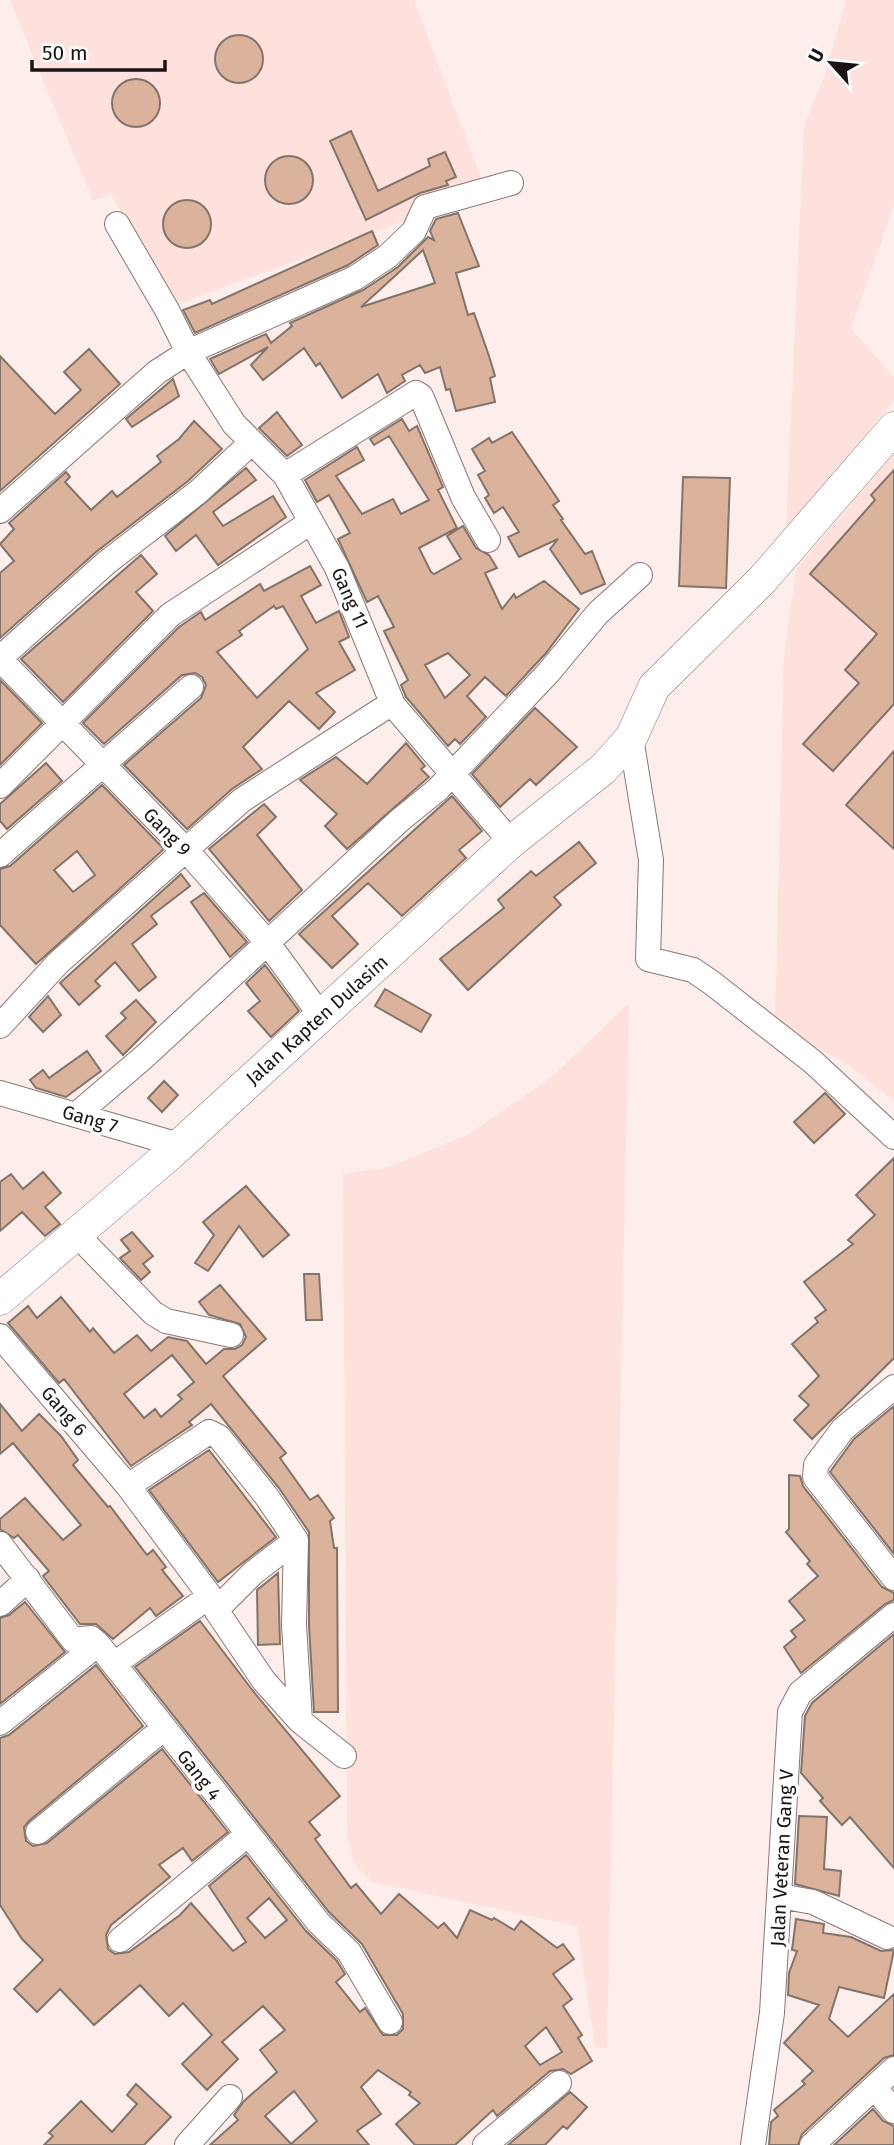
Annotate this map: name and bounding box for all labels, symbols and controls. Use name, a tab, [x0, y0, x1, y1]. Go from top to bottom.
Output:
scale bar	[32, 28, 164, 72]
north arrow	[796, 28, 866, 98]
text: 50 m	[42, 40, 88, 66]
text: U	[803, 45, 829, 66]
street label: Gang 11	[326, 564, 374, 632]
street label: Gang 9	[138, 803, 196, 861]
street label: Jalan Kapten Dulasim	[241, 950, 393, 1090]
street label: Gang 7	[60, 1100, 120, 1138]
street label: Gang 6	[36, 1381, 92, 1441]
street label: Gang 4	[172, 1745, 226, 1805]
street label: Jalan Veteran Gang V	[766, 1768, 798, 1947]

